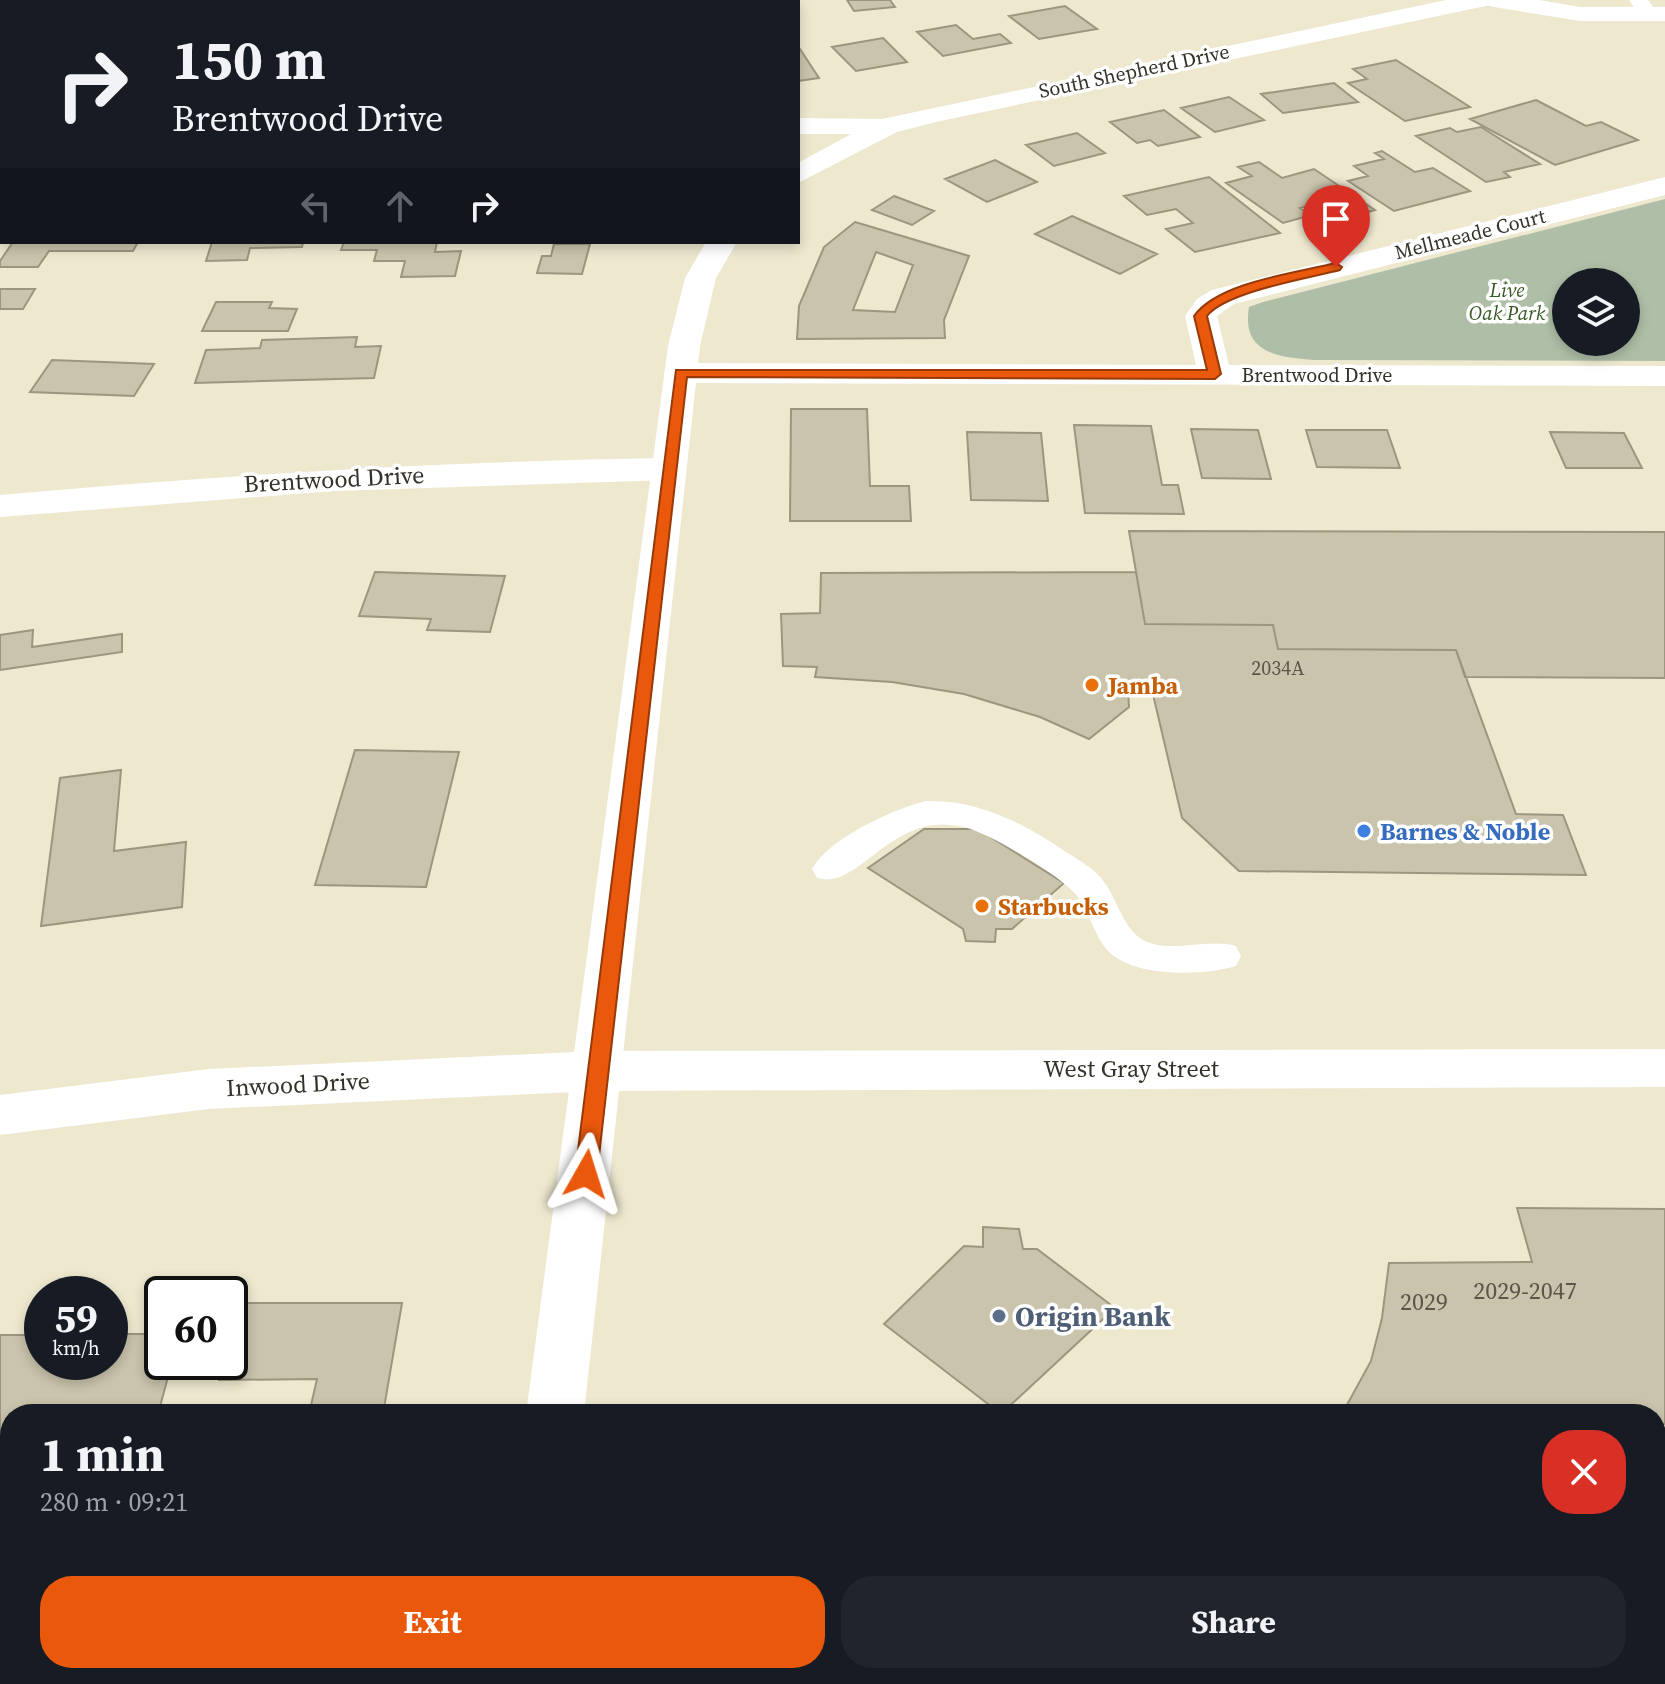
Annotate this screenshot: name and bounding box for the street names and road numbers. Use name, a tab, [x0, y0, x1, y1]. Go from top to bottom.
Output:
street label: South Shepherd Drive	[1036, 37, 1232, 105]
street label: Mellmeade Court	[1392, 202, 1549, 266]
street label: Brentwood Drive	[1242, 361, 1392, 389]
street label: Brentwood Drive	[243, 458, 425, 500]
street label: West Gray Street	[1043, 1052, 1219, 1085]
street label: Inwood Drive	[225, 1064, 371, 1104]

